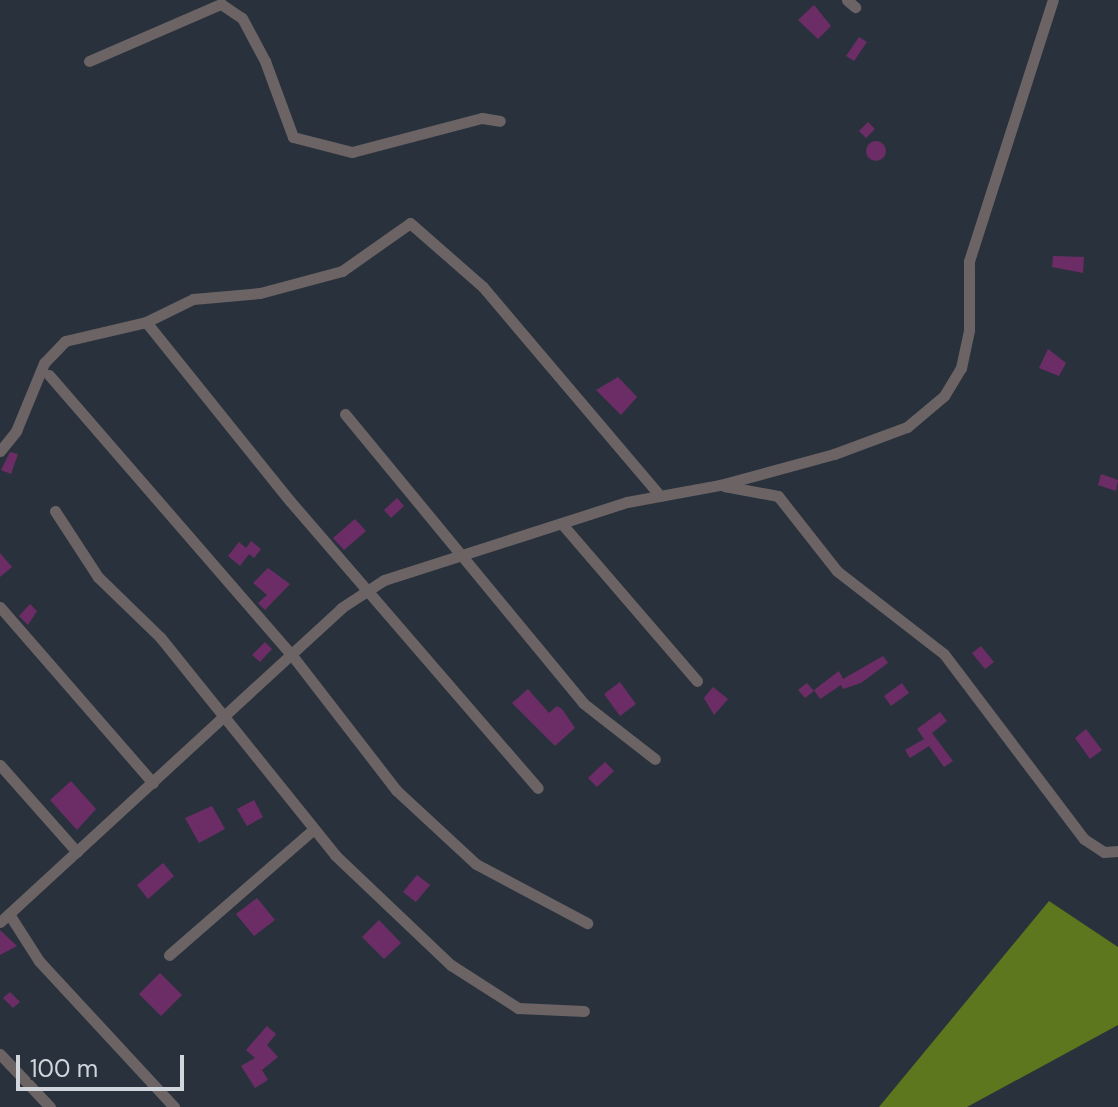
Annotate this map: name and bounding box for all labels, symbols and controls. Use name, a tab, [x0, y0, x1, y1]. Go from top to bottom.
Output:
scale bar	[20, 1039, 188, 1089]
text: 100 m	[30, 1053, 98, 1084]

